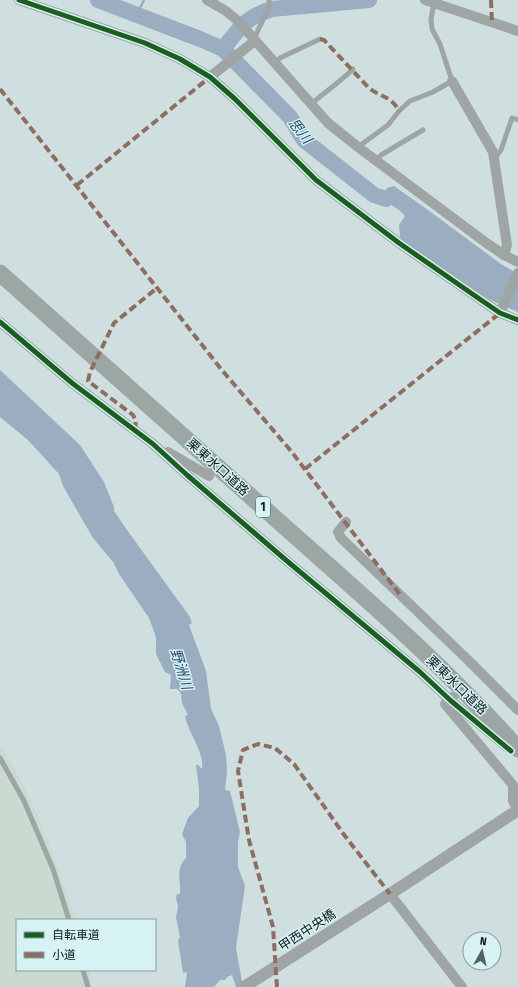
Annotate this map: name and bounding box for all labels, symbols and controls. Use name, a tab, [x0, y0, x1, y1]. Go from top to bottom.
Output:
water label: 思川	[285, 115, 317, 149]
street label: 栗東水口道路	[184, 435, 252, 499]
road number: 1	[256, 497, 270, 517]
water label: 野洲川	[167, 646, 196, 693]
street label: 栗東水口道路	[424, 653, 490, 717]
street label: 甲西中央橋	[276, 906, 338, 954]
legend	[16, 919, 156, 971]
text: 自転車道	[52, 928, 100, 942]
north arrow	[462, 931, 502, 971]
text: N	[479, 935, 487, 948]
text: 小道	[52, 948, 76, 962]

